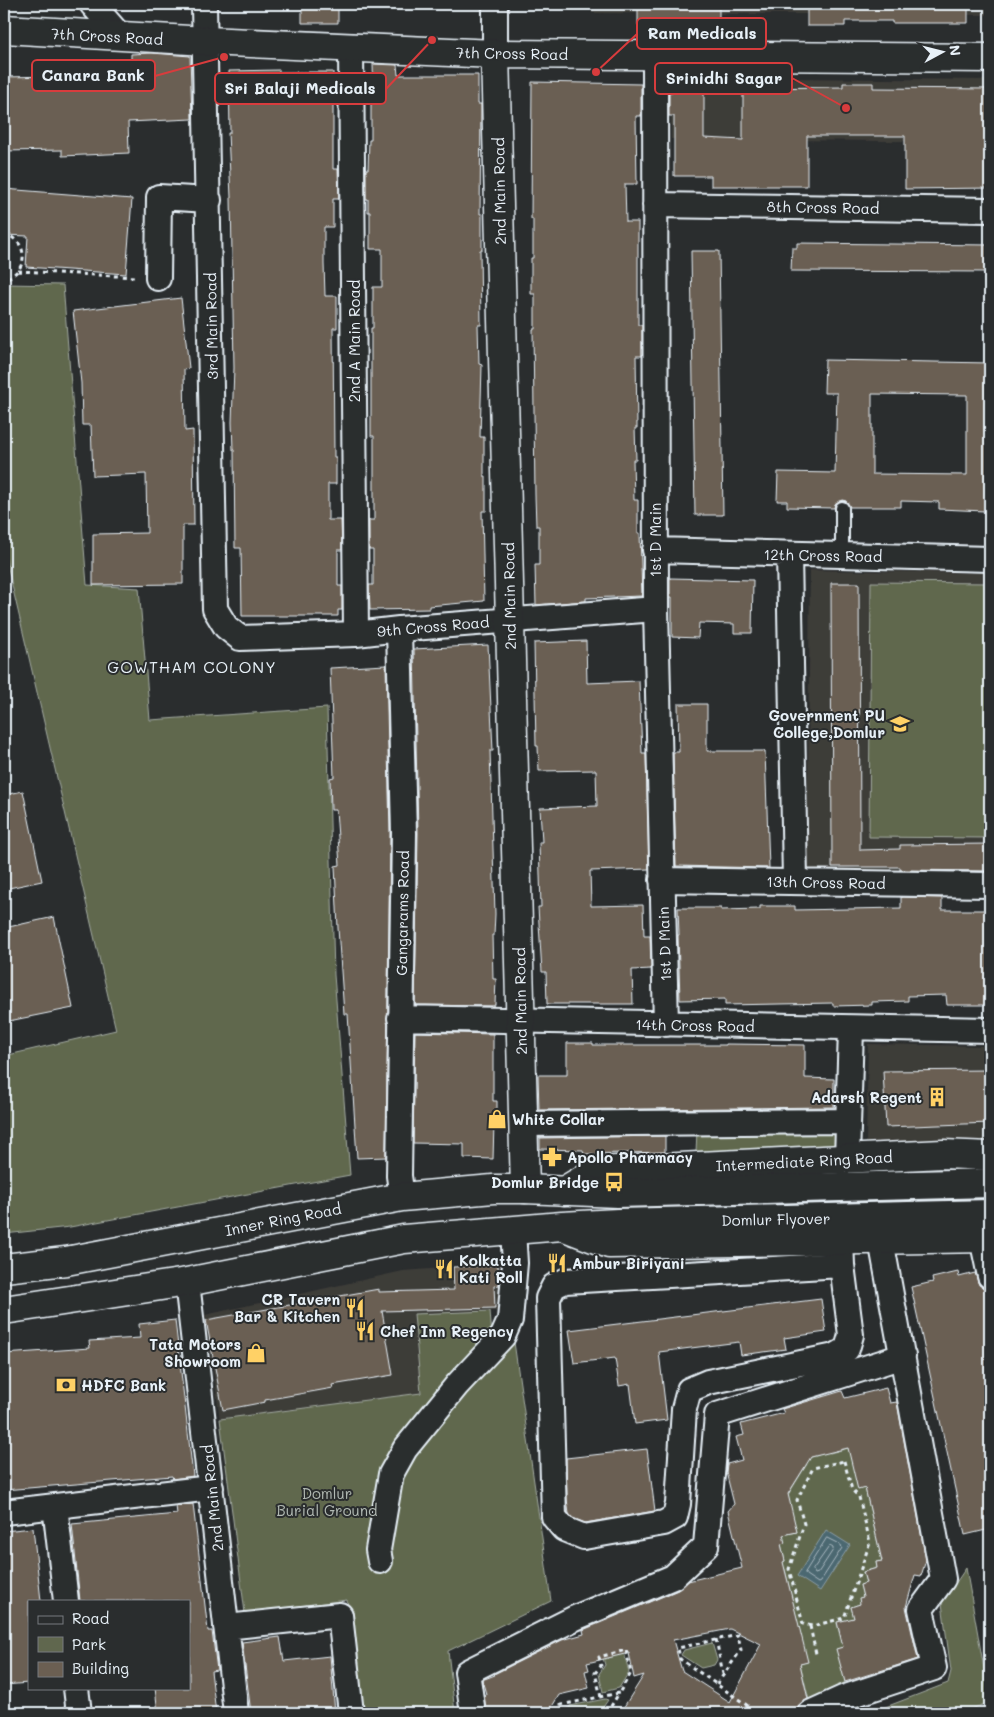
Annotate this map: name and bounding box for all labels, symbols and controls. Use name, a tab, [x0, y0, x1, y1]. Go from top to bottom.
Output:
callout: Ram Medicals	[637, 18, 766, 49]
text: Ram Medicals	[647, 22, 757, 43]
street label: 7th Cross Road	[51, 23, 163, 49]
north arrow	[916, 28, 966, 78]
street label: 7th Cross Road	[456, 42, 568, 64]
text: N	[945, 44, 965, 57]
callout: Canara Bank	[32, 60, 155, 91]
callout: Srinidhi Sagar	[655, 63, 792, 94]
text: Canara Bank	[41, 64, 145, 85]
text: Srinidhi Sagar	[666, 67, 782, 88]
callout: Sri Balaji Medicals	[215, 73, 386, 104]
text: Sri Balaji Medicals	[224, 77, 376, 98]
street label: 2nd Main Road	[488, 137, 510, 245]
street label: 8th Cross Road	[766, 196, 880, 218]
street label: 3rd Main Road	[200, 272, 222, 380]
street label: 2nd A Main Road	[344, 280, 364, 402]
street label: 1st D Main	[645, 503, 665, 577]
street label: 2nd Main Road	[498, 542, 520, 650]
street label: 12th Cross Road	[763, 544, 883, 566]
street label: 9th Cross Road	[376, 611, 490, 641]
district label: GOWTHAM COLONY	[107, 656, 277, 677]
place label: Government PU College,Domlur	[769, 705, 885, 742]
school or university icon: Government PU College,Domlur	[889, 713, 911, 735]
street label: Gangarams Road	[391, 850, 413, 976]
street label: 13th Cross Road	[766, 871, 886, 893]
street label: 1st D Main	[653, 906, 675, 982]
street label: 2nd Main Road	[509, 947, 531, 1055]
street label: 14th Cross Road	[635, 1014, 755, 1036]
building icon: Adarsh Regent	[926, 1086, 948, 1108]
place label: Adarsh Regent	[811, 1087, 922, 1107]
shop icon: White Collar	[486, 1108, 508, 1130]
place label: White Collar	[512, 1109, 605, 1129]
pharmacy icon: Apollo Pharmacy	[541, 1146, 563, 1168]
street label: Intermediate Ring Road	[715, 1146, 893, 1176]
place label: Apollo Pharmacy	[567, 1147, 693, 1167]
bus stop icon: Domlur Bridge	[603, 1171, 625, 1193]
place label: Domlur Bridge	[491, 1172, 599, 1192]
street label: Inner Ring Road	[223, 1198, 343, 1240]
street label: Domlur Flyover	[721, 1208, 831, 1230]
place label: Kolkatta Kati Roll	[459, 1250, 523, 1287]
restaurant icon: Ambur Biriyani	[546, 1252, 568, 1274]
place label: Ambur Biriyani	[572, 1253, 685, 1273]
restaurant icon: Kolkatta Kati Roll	[433, 1258, 455, 1280]
place label: CR Tavern Bar & Kitchen	[234, 1289, 340, 1326]
restaurant icon: CR Tavern Bar & Kitchen	[344, 1297, 366, 1319]
restaurant icon: Chef Inn Regency	[354, 1320, 376, 1342]
place label: Chef Inn Regency	[380, 1321, 514, 1341]
place label: Tata Motors Showroom	[149, 1334, 241, 1371]
shop icon: Tata Motors Showroom	[245, 1342, 267, 1364]
bank icon: HDFC Bank	[55, 1374, 77, 1396]
place label: HDFC Bank	[81, 1375, 166, 1395]
street label: 2nd Main Road	[196, 1444, 228, 1552]
park label: Domlur Burial Ground	[276, 1483, 378, 1520]
legend	[28, 1600, 190, 1690]
text: Road	[72, 1608, 109, 1628]
text: Park	[72, 1634, 106, 1654]
text: Building	[72, 1658, 129, 1678]

